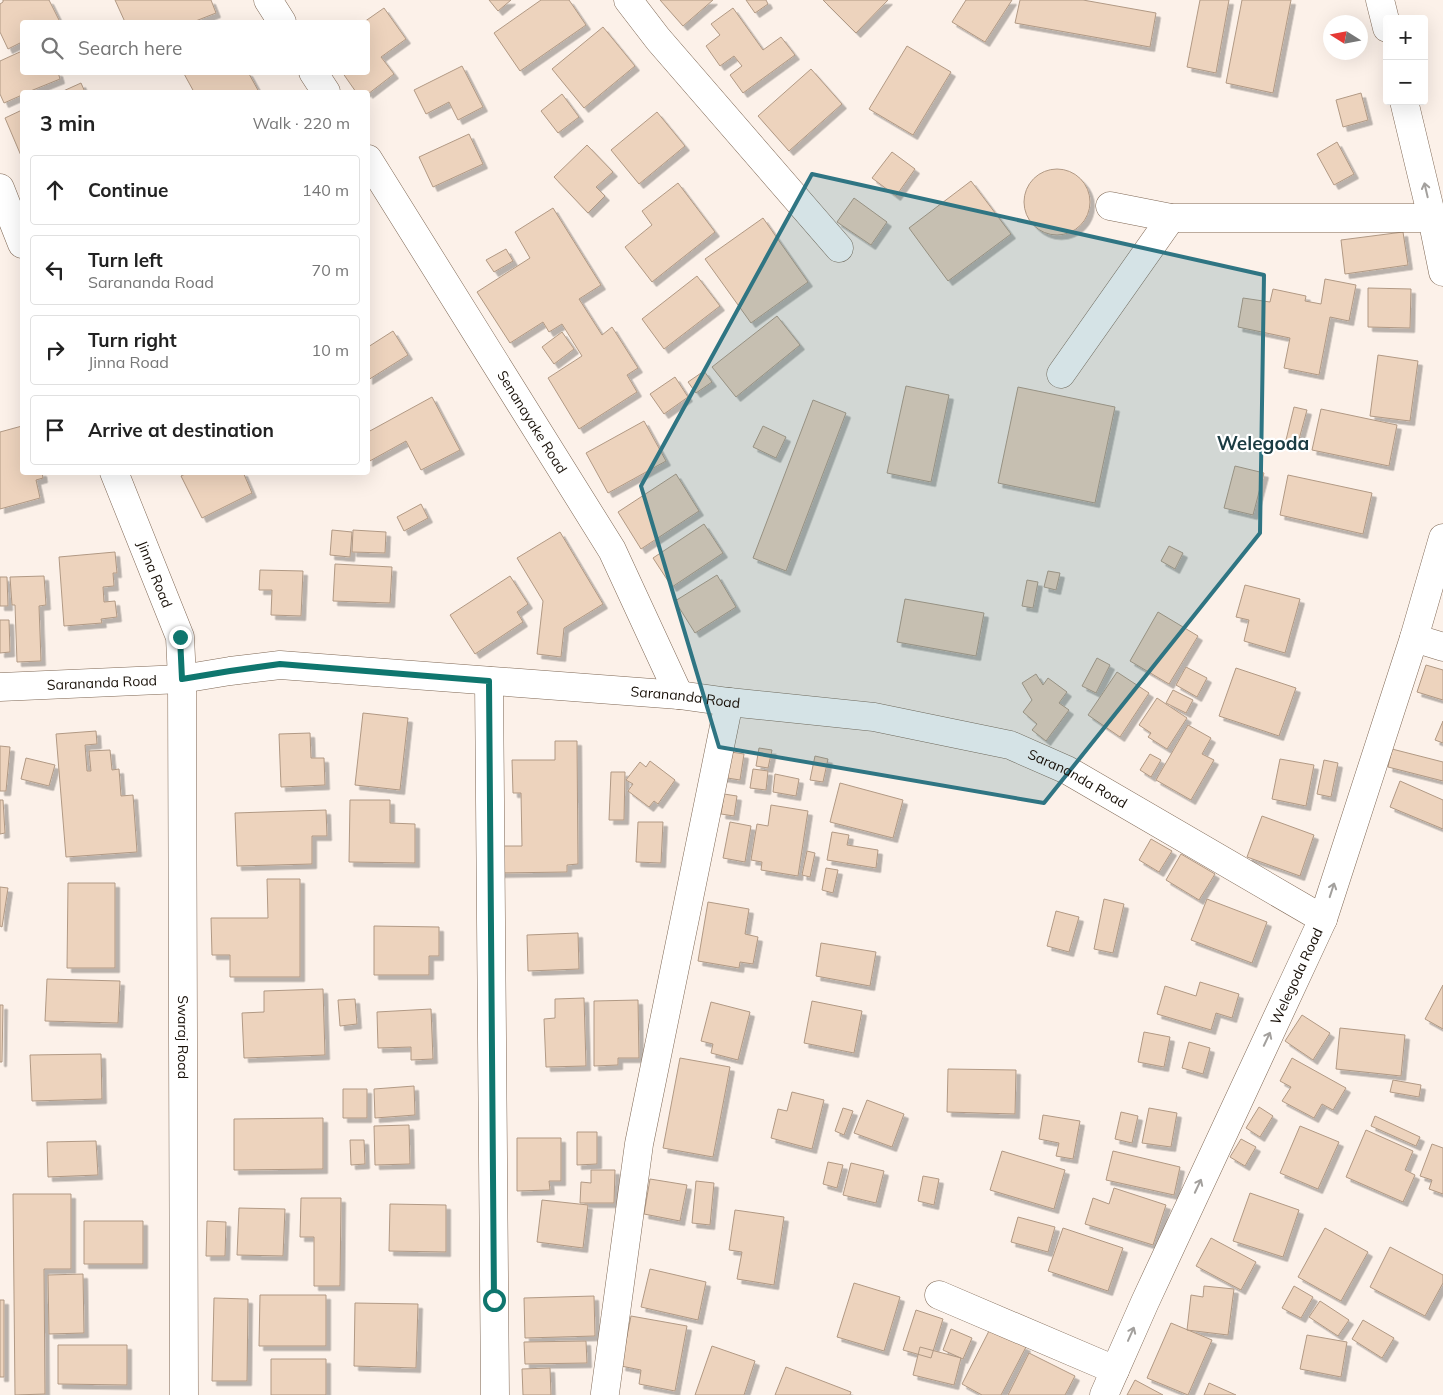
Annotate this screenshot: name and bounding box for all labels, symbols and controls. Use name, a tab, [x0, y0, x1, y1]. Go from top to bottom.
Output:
north arrow	[1323, 15, 1368, 60]
map controls	[1383, 15, 1428, 105]
button: +	[1383, 15, 1428, 60]
search box	[20, 20, 370, 75]
icon: search	[38, 34, 66, 62]
text: Search here	[78, 36, 182, 60]
button: −	[1383, 60, 1428, 105]
text: 3 min	[40, 110, 95, 136]
text: Walk · 220 m	[252, 113, 350, 133]
icon: ahead	[41, 176, 69, 204]
text: Continue	[88, 178, 168, 202]
text: 140 m	[302, 180, 349, 200]
one-way arrow	[1421, 183, 1430, 199]
text: Turn left	[88, 248, 163, 272]
icon: left	[41, 256, 69, 284]
text: 70 m	[312, 260, 349, 280]
text: Sarananda Road	[88, 272, 214, 292]
text: Turn right	[88, 328, 177, 352]
icon: right	[41, 336, 69, 364]
text: 10 m	[312, 340, 349, 360]
text: Jinna Road	[88, 352, 169, 372]
street label: Senanayake Road	[493, 367, 571, 477]
icon: arrive	[41, 416, 69, 444]
text: Arrive at destination	[88, 418, 274, 442]
district label: Welegoda	[1217, 431, 1309, 455]
street label: Jinna Road	[133, 538, 176, 610]
route end	[169, 626, 192, 649]
street label: Sarananda Road	[46, 671, 157, 694]
street label: Sarananda Road	[630, 682, 741, 712]
street label: Sarananda Road	[1025, 745, 1131, 812]
one-way arrow	[1328, 883, 1337, 899]
street label: Welegoda Road	[1266, 925, 1327, 1027]
street label: Swaraj Road	[174, 995, 192, 1079]
one-way arrow	[1263, 1032, 1272, 1047]
one-way arrow	[1194, 1179, 1204, 1194]
route start	[483, 1289, 506, 1312]
one-way arrow	[1126, 1327, 1136, 1342]

